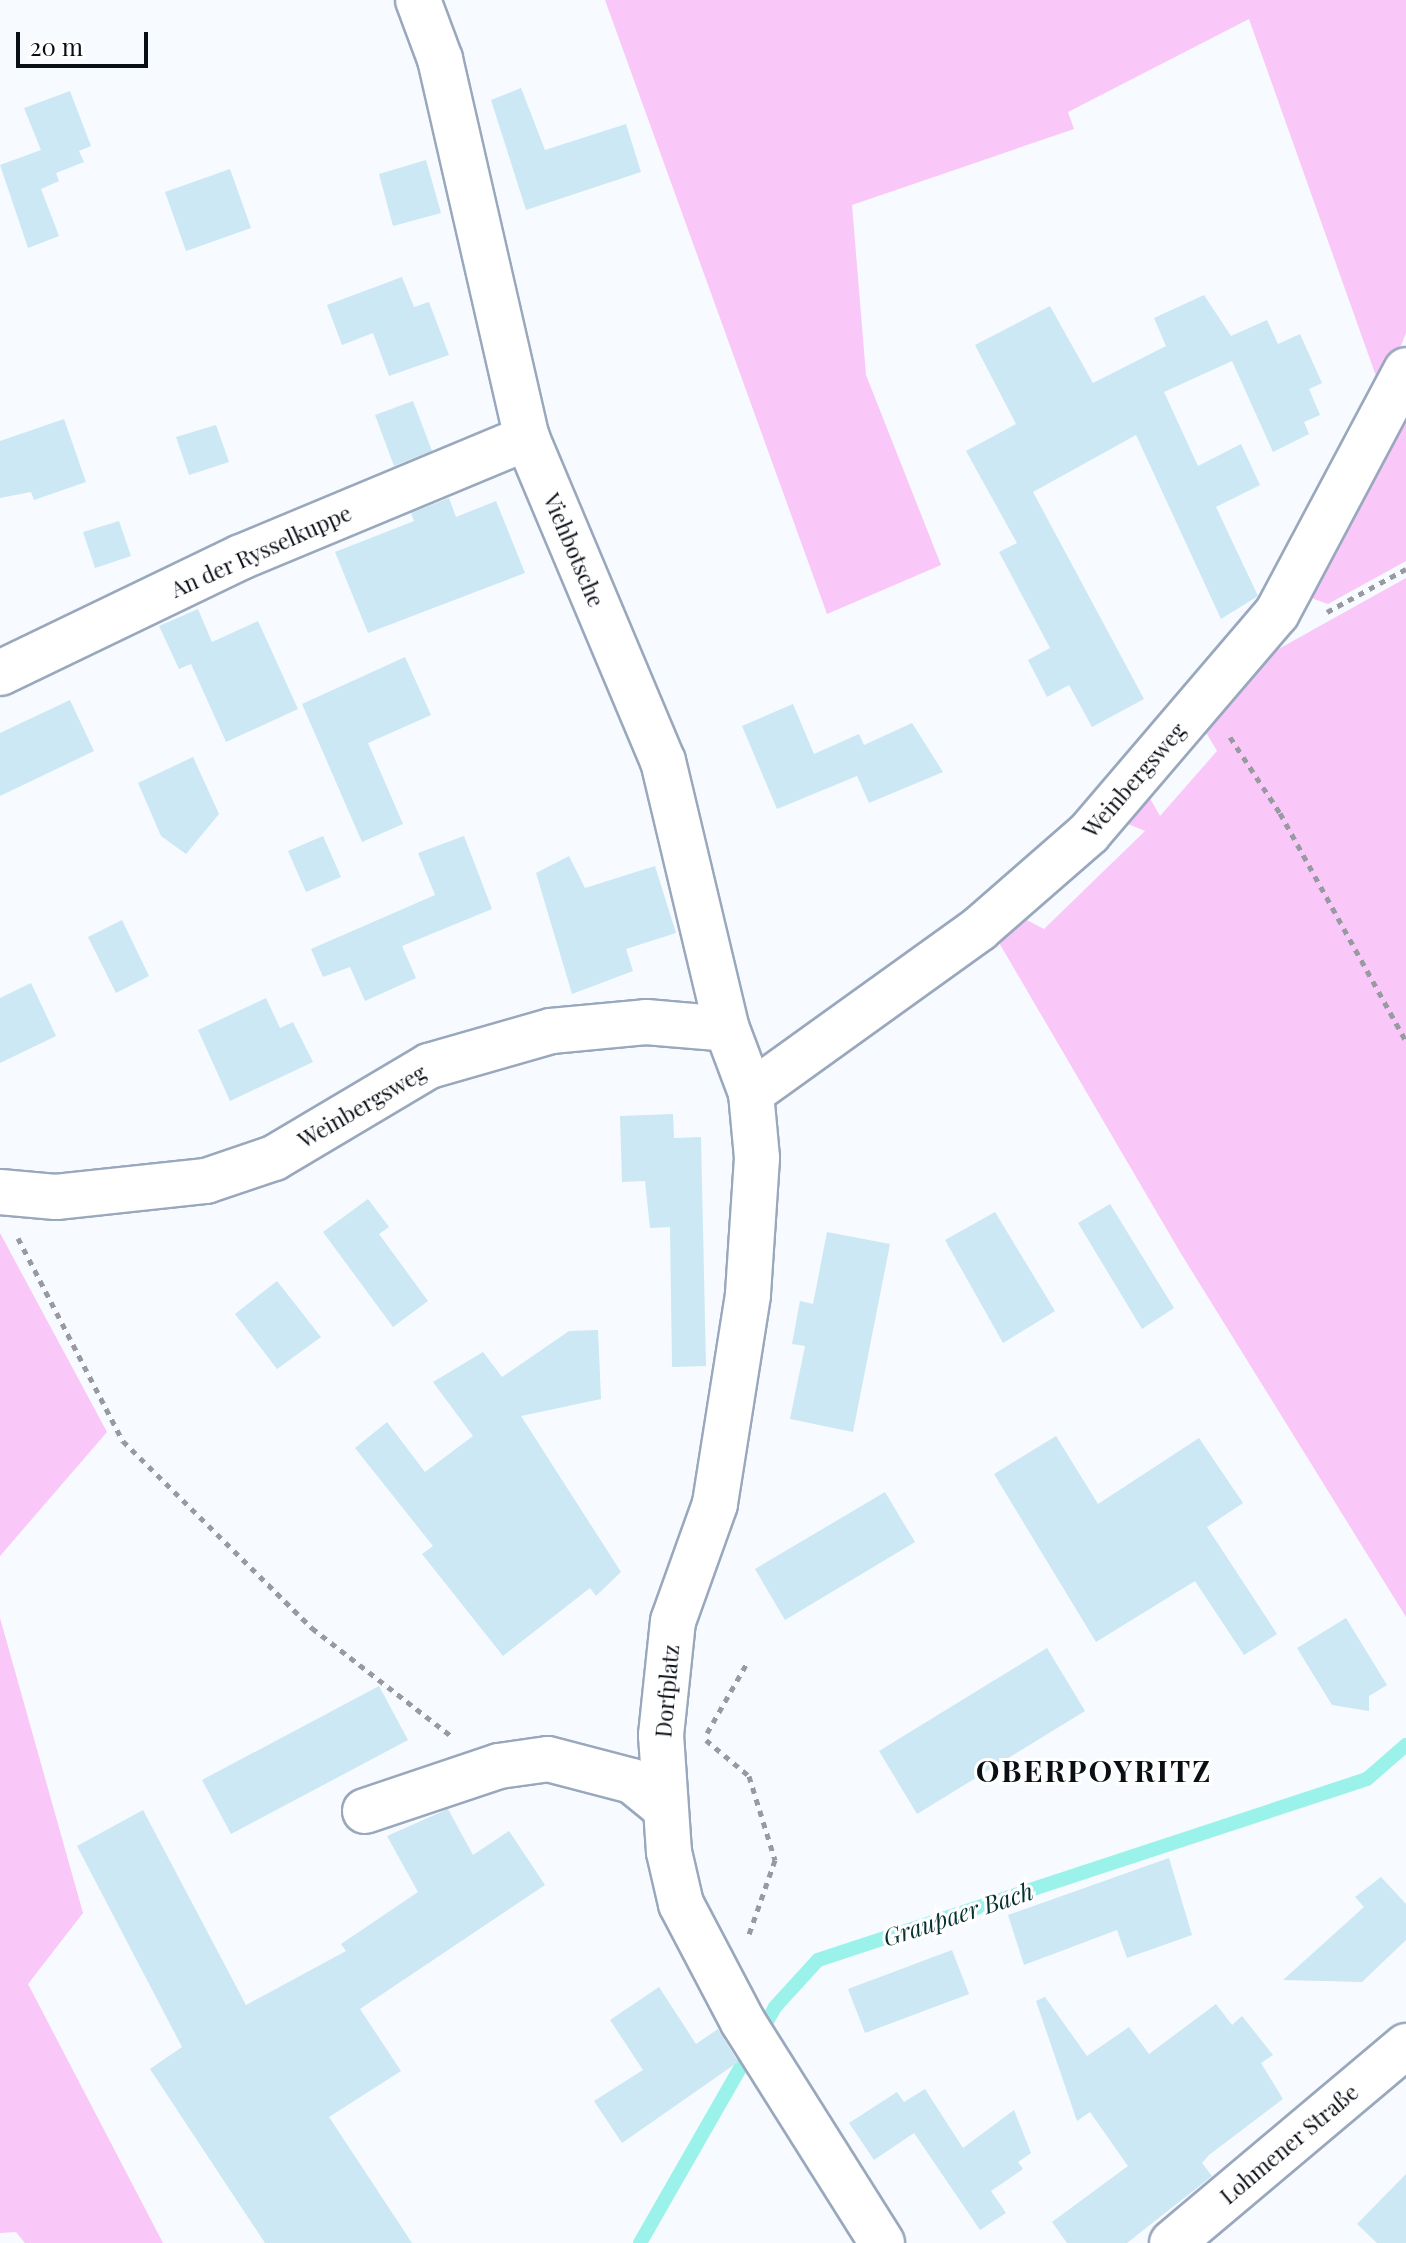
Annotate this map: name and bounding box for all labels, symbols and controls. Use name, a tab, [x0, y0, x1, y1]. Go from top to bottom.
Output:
scale bar	[20, 16, 152, 66]
text: 20 m	[30, 30, 83, 62]
street label: Viehbotsche	[538, 489, 610, 611]
street label: An der Rysselkuppe	[166, 499, 356, 603]
street label: Weinbergsweg	[1077, 717, 1191, 843]
street label: Weinbergsweg	[293, 1059, 431, 1153]
street label: Dorfplatz	[650, 1643, 684, 1739]
district label: OBERPOYRITZ	[976, 1752, 1212, 1788]
water label: Graupaer Bach	[879, 1876, 1037, 1952]
street label: Lohmener Straße	[1215, 2079, 1363, 2209]

